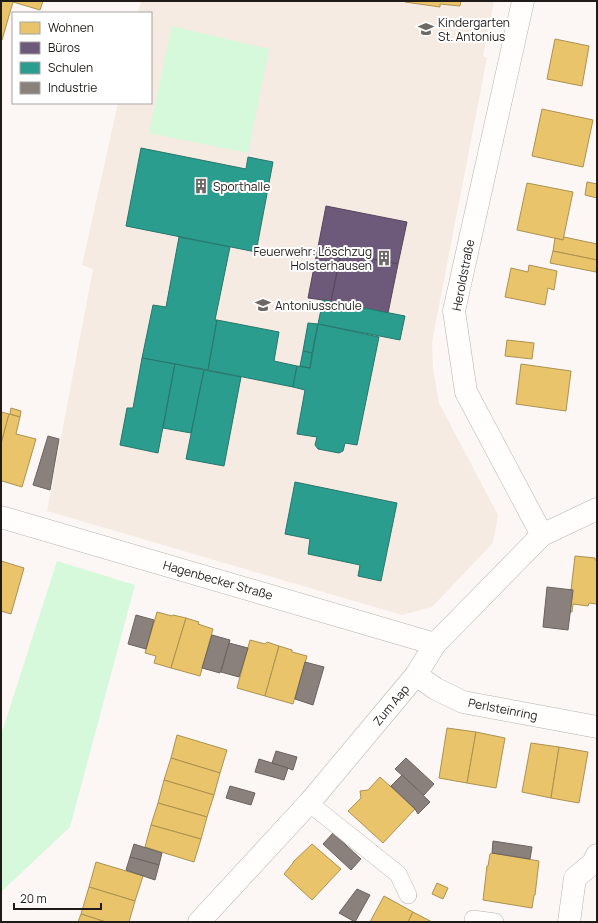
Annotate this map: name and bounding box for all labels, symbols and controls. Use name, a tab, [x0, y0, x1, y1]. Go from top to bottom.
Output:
legend	[12, 12, 152, 104]
place label: Kindergarten St. Antonius	[438, 14, 510, 45]
text: Wohnen	[48, 19, 94, 36]
school or university icon: Kindergarten St. Antonius	[417, 20, 435, 38]
text: Büros	[48, 39, 80, 56]
text: Schulen	[48, 59, 93, 76]
text: Industrie	[48, 79, 97, 96]
building icon: Sporthalle	[192, 177, 210, 195]
place label: Sporthalle	[213, 178, 270, 195]
street label: Heroldstraße	[448, 238, 478, 312]
place label: Feuerwehr: Löschzug Holsterhausen	[253, 243, 372, 274]
building icon: Feuerwehr: Löschzug Holsterhausen	[375, 249, 393, 267]
school or university icon: Antoniusschule	[254, 296, 272, 314]
place label: Antoniusschule	[275, 297, 362, 314]
street label: Hagenbecker Straße	[161, 556, 275, 604]
street label: Zum Aap	[369, 681, 413, 729]
street label: Perlsteinring	[467, 694, 539, 724]
scale bar	[14, 885, 101, 911]
text: 20 m	[20, 890, 47, 907]

